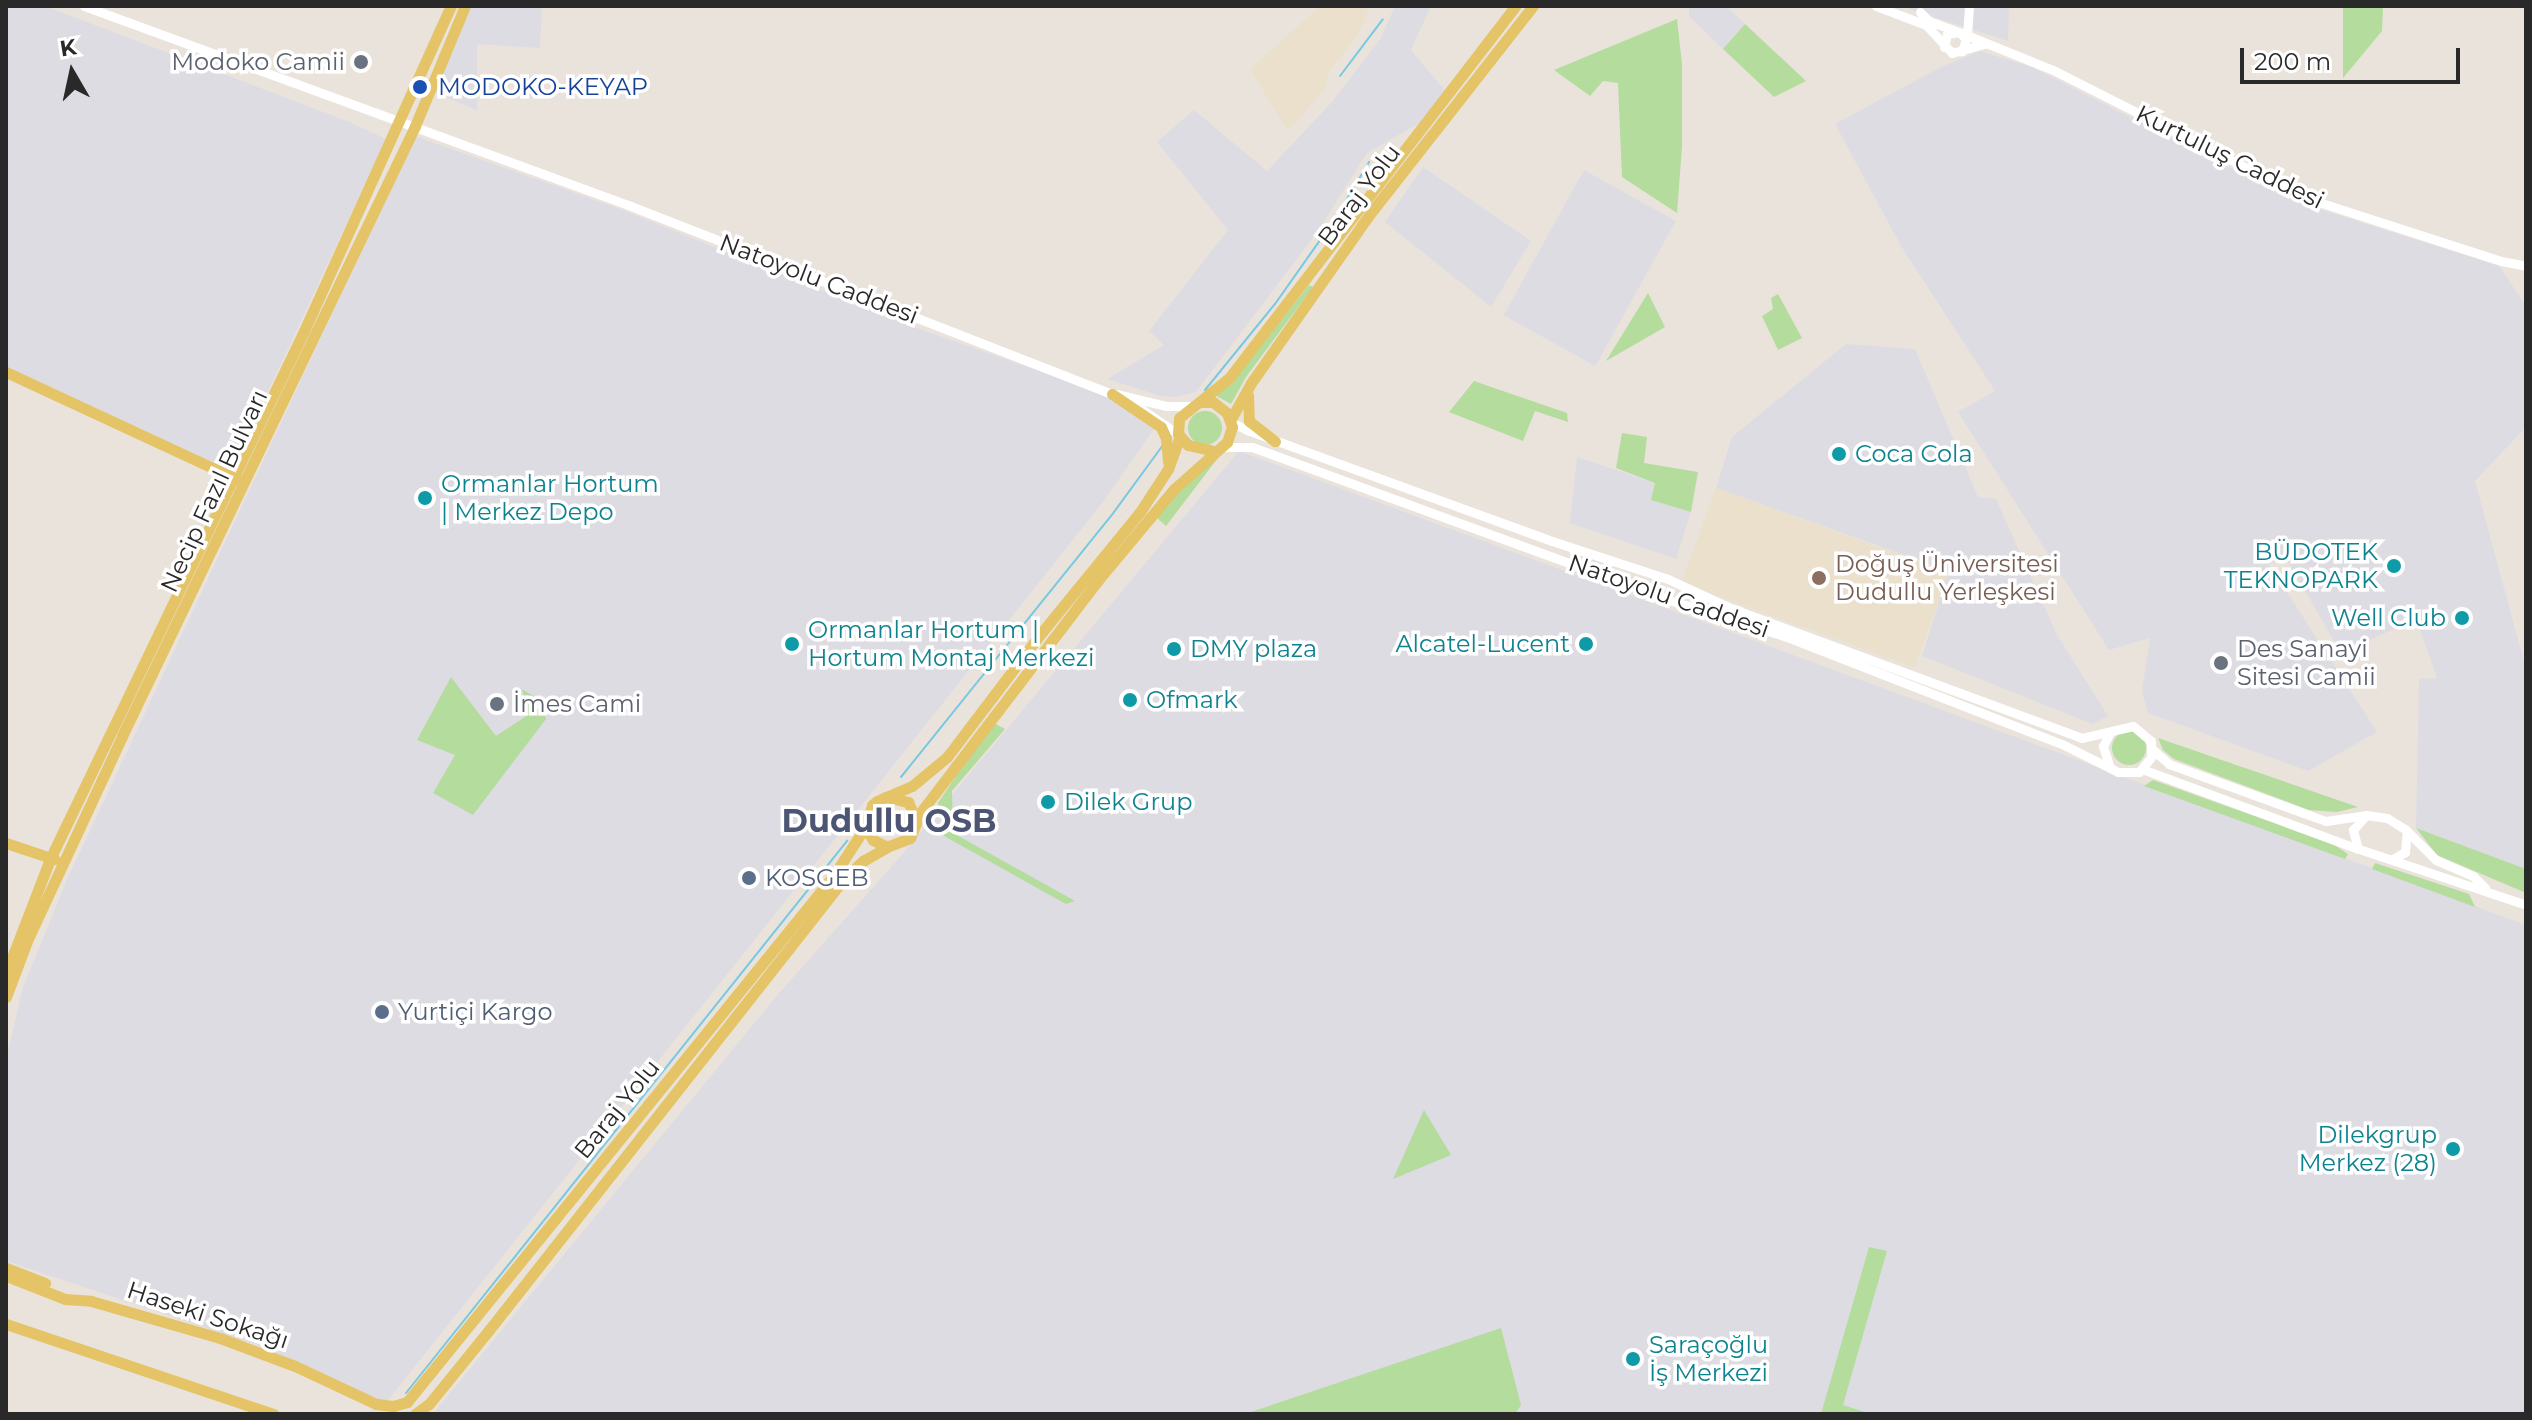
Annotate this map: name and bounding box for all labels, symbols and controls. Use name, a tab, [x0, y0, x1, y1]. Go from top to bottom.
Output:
north arrow	[32, 32, 112, 112]
scale bar	[2244, 32, 2464, 82]
text: K	[58, 33, 78, 62]
text: 200 m	[2254, 47, 2331, 76]
place label: Modoko Camii	[171, 48, 345, 76]
marker: Modoko Camii	[352, 53, 370, 71]
place label: MODOKO-KEYAP	[438, 73, 648, 101]
marker: MODOKO-KEYAP	[409, 76, 431, 98]
street label: Kurtuluş Caddesi	[2131, 99, 2329, 215]
street label: Baraj Yolu	[1312, 139, 1406, 251]
street label: Natoyolu Caddesi	[716, 228, 922, 330]
street label: Necip Fazıl Bulvarı	[154, 385, 274, 597]
place label: Coca Cola	[1855, 440, 1973, 468]
marker: Coca Cola	[1830, 445, 1848, 463]
place label: Ormanlar Hortum | Merkez Depo	[441, 470, 659, 526]
marker: Ormanlar Hortum | Merkez Depo	[416, 489, 434, 507]
place label: BÜDOTEK TEKNOPARK	[2224, 538, 2378, 594]
street label: Natoyolu Caddesi	[1565, 548, 1773, 644]
place label: Doğuş Üniversitesi Dudullu Yerleşkesi	[1835, 550, 2059, 606]
marker: BÜDOTEK TEKNOPARK	[2385, 557, 2403, 575]
marker: Doğuş Üniversitesi Dudullu Yerleşkesi	[1810, 569, 1828, 587]
place label: Well Club	[2331, 604, 2446, 632]
marker: Well Club	[2453, 609, 2471, 627]
place label: Ormanlar Hortum | Hortum Montaj Merkezi	[808, 616, 1094, 672]
place label: Alcatel-Lucent	[1395, 630, 1570, 658]
marker: Ormanlar Hortum | Hortum Montaj Merkezi	[783, 635, 801, 653]
place label: DMY plaza	[1190, 635, 1317, 663]
marker: Alcatel-Lucent	[1577, 635, 1595, 653]
place label: Des Sanayi Sitesi Camii	[2237, 635, 2376, 691]
marker: DMY plaza	[1165, 640, 1183, 658]
marker: Des Sanayi Sitesi Camii	[2212, 654, 2230, 672]
place label: Ofmark	[1146, 686, 1238, 714]
place label: İmes Cami	[513, 690, 641, 718]
marker: Ofmark	[1121, 691, 1139, 709]
marker: İmes Cami	[488, 695, 506, 713]
place label: Dilek Grup	[1064, 788, 1192, 816]
marker: Dilek Grup	[1039, 793, 1057, 811]
district label: Dudullu OSB	[782, 802, 996, 840]
place label: KOSGEB	[765, 864, 869, 892]
marker: KOSGEB	[740, 869, 758, 887]
place label: Yurtiçi Kargo	[398, 998, 552, 1026]
marker: Yurtiçi Kargo	[373, 1003, 391, 1021]
street label: Baraj Yolu	[568, 1054, 666, 1164]
place label: Dilekgrup Merkez (28)	[2299, 1121, 2437, 1177]
marker: Dilekgrup Merkez (28)	[2444, 1140, 2462, 1158]
street label: Haseki Sokağı	[124, 1275, 292, 1355]
place label: Saraçoğlu İş Merkezi	[1649, 1331, 1768, 1387]
marker: Saraçoğlu İş Merkezi	[1624, 1350, 1642, 1368]

